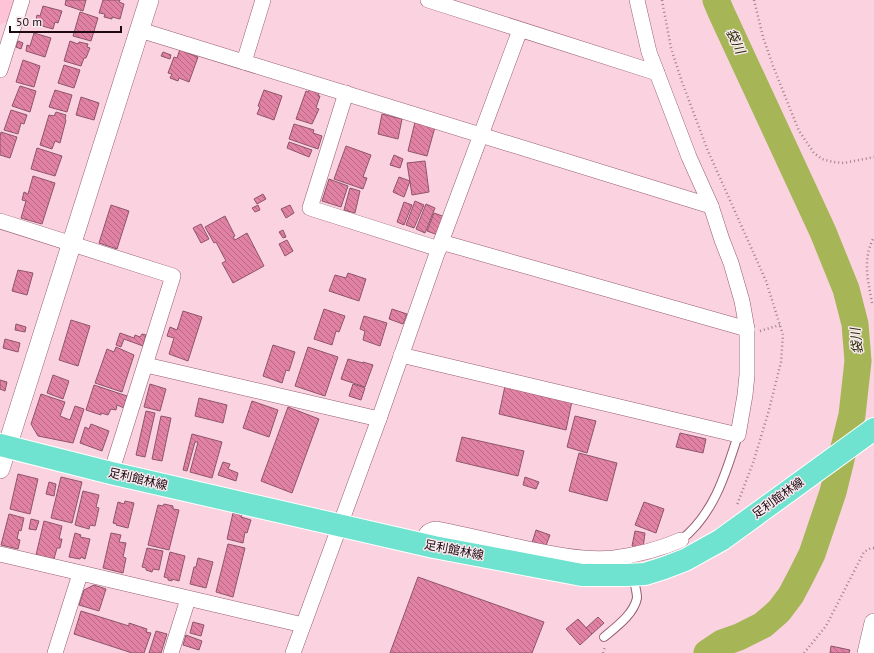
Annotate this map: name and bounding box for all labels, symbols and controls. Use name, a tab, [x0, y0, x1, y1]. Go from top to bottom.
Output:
scale bar	[10, 8, 121, 34]
text: 50 m	[16, 14, 42, 29]
water label: 袋川	[722, 26, 750, 58]
water label: 袋川	[846, 325, 866, 355]
street label: 足利館林線	[107, 464, 169, 493]
street label: 足利館林線	[749, 474, 806, 521]
street label: 足利館林線	[423, 536, 485, 563]

